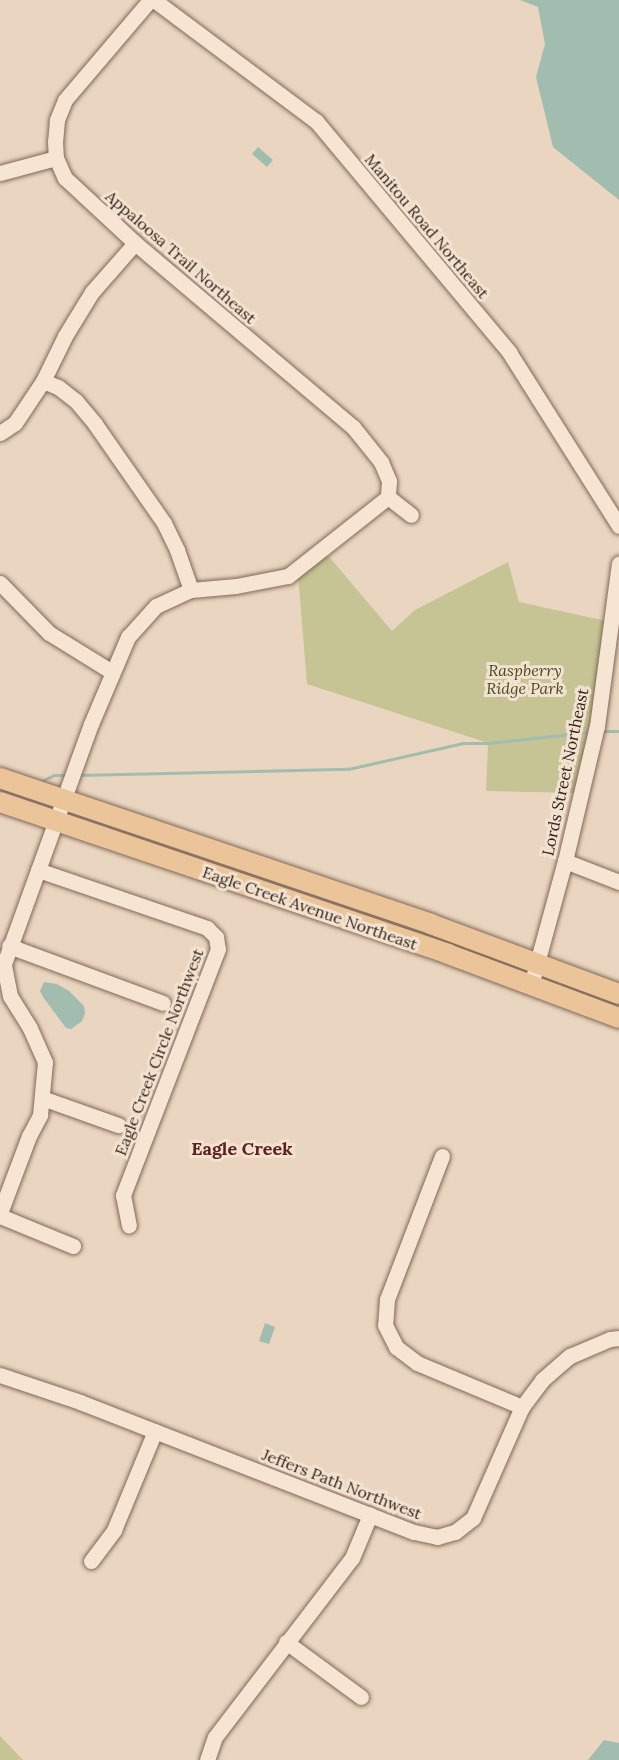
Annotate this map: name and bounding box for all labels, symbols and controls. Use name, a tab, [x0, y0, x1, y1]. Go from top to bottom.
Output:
street label: Manitou Road Northeast	[361, 150, 493, 302]
street label: Appaloosa Trail Northeast	[102, 186, 260, 328]
park label: Raspberry Ridge Park	[486, 660, 564, 698]
street label: Lords Street Northeast	[538, 686, 592, 858]
street label: Eagle Creek Avenue Northeast	[200, 862, 420, 954]
street label: Eagle Creek Circle Northwest	[111, 946, 207, 1158]
district label: Eagle Creek	[191, 1138, 293, 1160]
street label: Jeffers Path Northwest	[260, 1445, 424, 1523]

